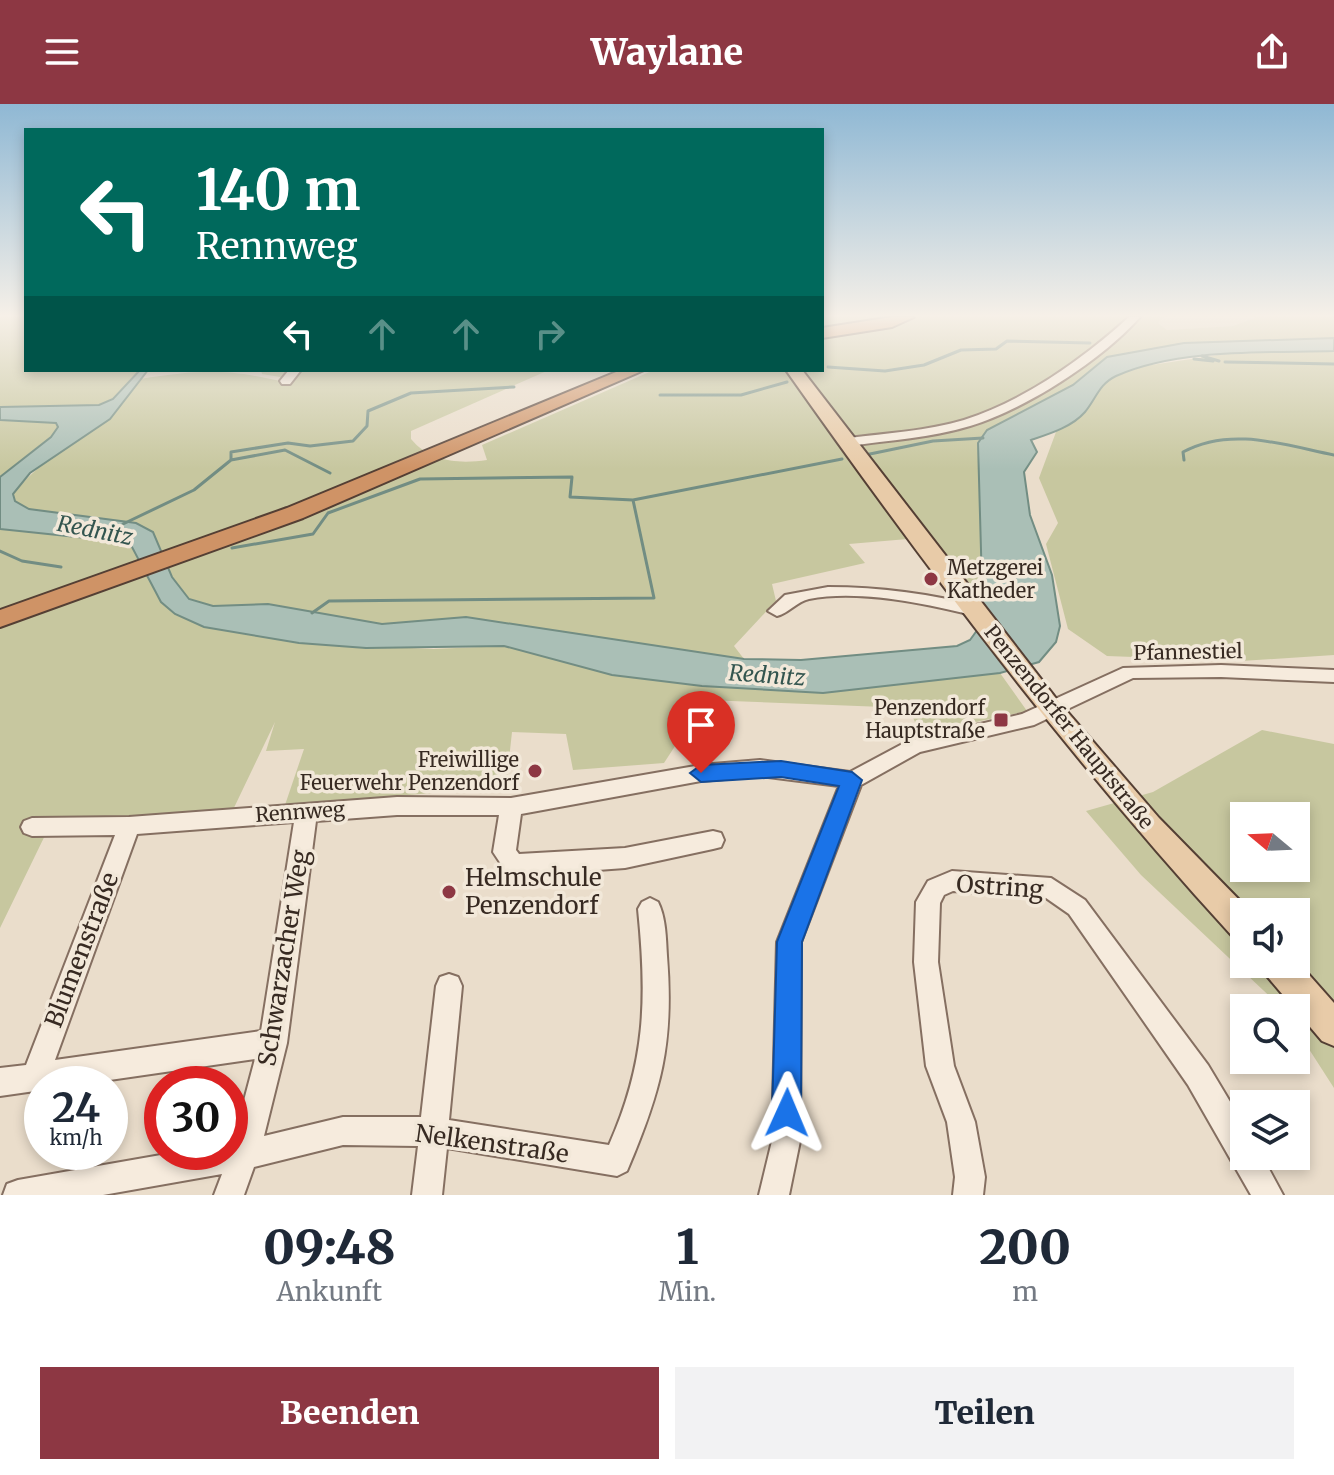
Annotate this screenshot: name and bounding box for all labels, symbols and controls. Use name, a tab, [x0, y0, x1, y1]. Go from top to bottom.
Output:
icon: menu	[40, 30, 84, 74]
text: Waylane	[591, 30, 743, 75]
icon: share	[1250, 30, 1294, 74]
text: 140 m	[196, 155, 361, 225]
icon: left	[64, 160, 168, 264]
text: Rennweg	[196, 224, 358, 269]
icon: left	[276, 312, 320, 356]
icon: ahead	[360, 312, 404, 356]
icon: ahead	[444, 312, 488, 356]
icon: right	[528, 312, 572, 356]
water label: Rednitz	[55, 509, 136, 551]
place label: Metzgerei Katheder	[947, 555, 1043, 603]
marker: Metzgerei Katheder	[922, 570, 940, 588]
street label: Penzendorfer Hauptstraße	[979, 620, 1159, 834]
street label: Pfannestiel	[1133, 638, 1243, 665]
water label: Rednitz	[728, 658, 807, 692]
pin	[667, 691, 735, 773]
place label: Penzendorf Hauptstraße	[865, 695, 986, 743]
icon: arrive	[679, 703, 723, 747]
marker: Penzendorf Hauptstraße	[992, 711, 1010, 729]
place label: Freiwillige Feuerwehr Penzendorf	[300, 747, 520, 795]
marker: Freiwillige Feuerwehr Penzendorf	[526, 762, 544, 780]
street label: Rennweg	[254, 796, 346, 827]
north arrow	[1230, 802, 1310, 882]
map controls	[1230, 802, 1310, 1170]
street label: Schwarzacher Weg	[251, 847, 316, 1068]
place label: Helmschule Penzendorf	[465, 862, 602, 921]
street label: Blumenstraße	[38, 868, 125, 1032]
street label: Ostring	[955, 868, 1045, 905]
marker: Helmschule Penzendorf	[440, 883, 458, 901]
button: sound	[1230, 898, 1310, 978]
button: search	[1230, 994, 1310, 1074]
speed limit sign: 30	[144, 1066, 248, 1170]
position arrow	[745, 1071, 829, 1155]
text: 24	[52, 1083, 100, 1133]
button: layers	[1230, 1090, 1310, 1170]
street label: Nelkenstraße	[413, 1117, 571, 1170]
text: km/h	[50, 1125, 102, 1150]
text: 09:48	[263, 1217, 396, 1277]
text: 1	[676, 1217, 699, 1277]
text: 200	[979, 1217, 1071, 1277]
text: Ankunft	[276, 1275, 382, 1308]
text: Min.	[659, 1275, 716, 1308]
text: m	[1012, 1275, 1038, 1308]
button: Beenden	[40, 1367, 659, 1459]
button: Teilen	[675, 1367, 1294, 1459]

